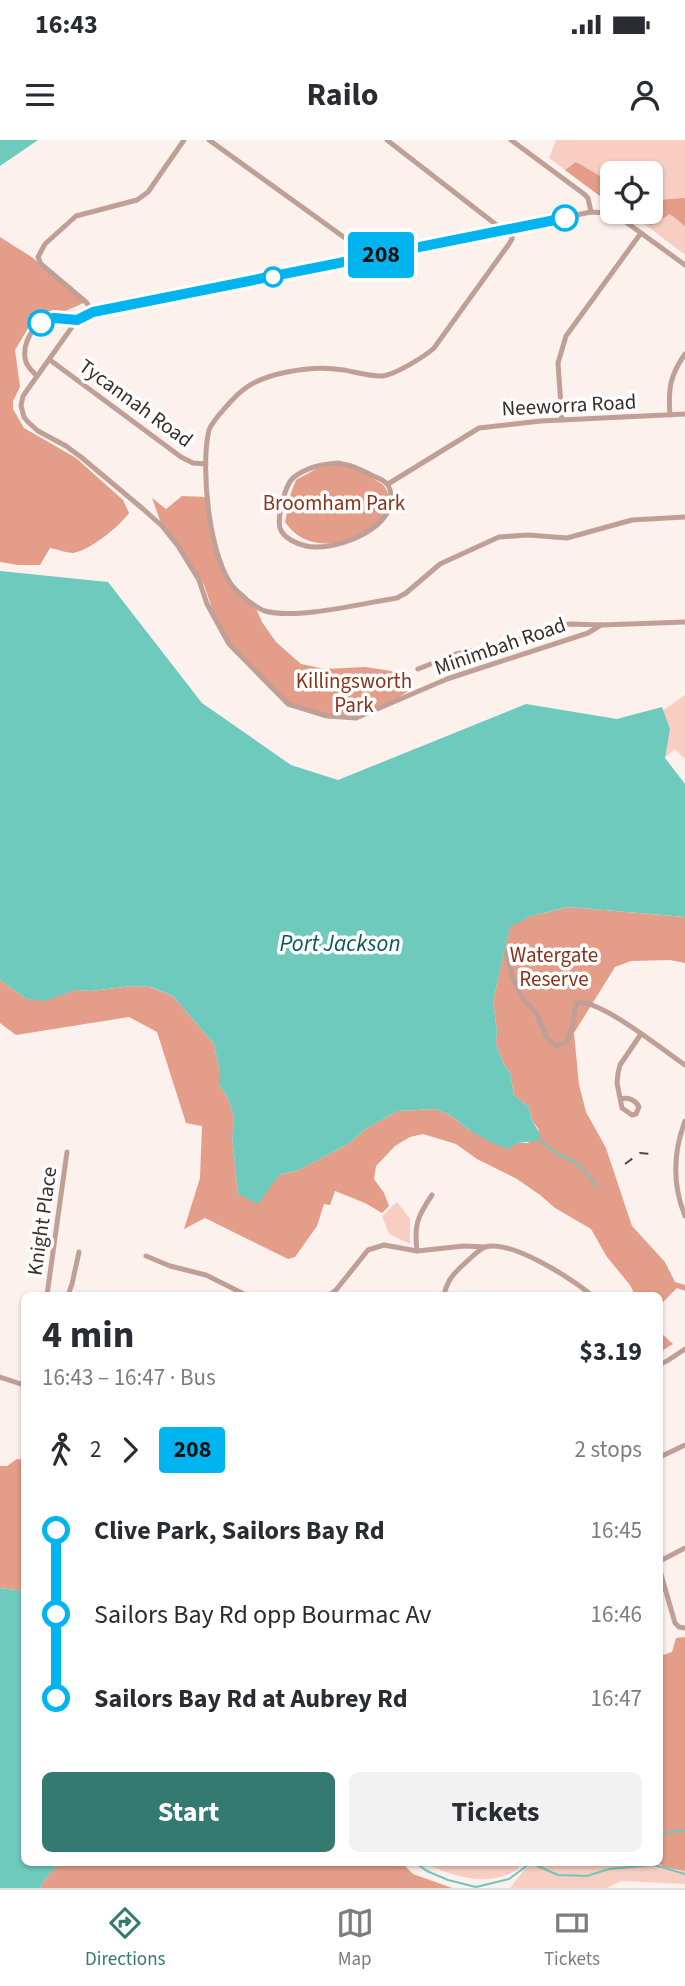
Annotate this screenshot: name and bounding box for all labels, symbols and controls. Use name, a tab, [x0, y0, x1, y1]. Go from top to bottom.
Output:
text: 16:43	[35, 6, 98, 43]
text: Railo	[307, 72, 378, 118]
icon: menu	[21, 76, 59, 114]
icon: person	[626, 76, 664, 114]
map controls	[600, 161, 663, 224]
button: locate	[600, 161, 663, 224]
unlabelled marker	[552, 205, 578, 231]
line badge: 208	[341, 232, 421, 278]
text: 208	[362, 237, 400, 272]
unlabelled marker	[263, 267, 283, 287]
unlabelled marker	[28, 310, 54, 336]
street label: Tycannah Road	[73, 351, 199, 455]
street label: Neeworra Road	[501, 386, 637, 424]
park label: Broomham Park	[263, 488, 406, 518]
street label: Minimbah Road	[430, 609, 570, 683]
park label: Killingsworth Park	[296, 666, 412, 720]
water label: Port Jackson	[280, 927, 400, 960]
park label: Watergate Reserve	[510, 940, 598, 994]
street label: Knight Place	[20, 1165, 64, 1277]
text: 4 min	[42, 1308, 134, 1362]
text: $3.19	[579, 1333, 642, 1370]
text: 16:43 – 16:47 · Bus	[42, 1361, 216, 1394]
icon: walk	[42, 1431, 80, 1469]
icon: forward	[111, 1431, 149, 1469]
text: 208	[173, 1432, 211, 1467]
text: 2	[90, 1433, 101, 1466]
text: 2 stops	[575, 1433, 642, 1466]
text: Clive Park, Sailors Bay Rd	[94, 1512, 385, 1549]
text: 16:45	[591, 1514, 642, 1547]
text: Sailors Bay Rd opp Bourmac Av	[94, 1596, 432, 1633]
text: 16:46	[591, 1598, 642, 1631]
text: Sailors Bay Rd at Aubrey Rd	[94, 1680, 408, 1717]
text: 16:47	[591, 1682, 642, 1715]
button: Start	[42, 1772, 335, 1852]
button: Tickets	[349, 1772, 642, 1852]
tab: Directions	[85, 1904, 166, 1973]
tab: Map	[336, 1904, 374, 1973]
tab: Tickets	[544, 1904, 600, 1973]

